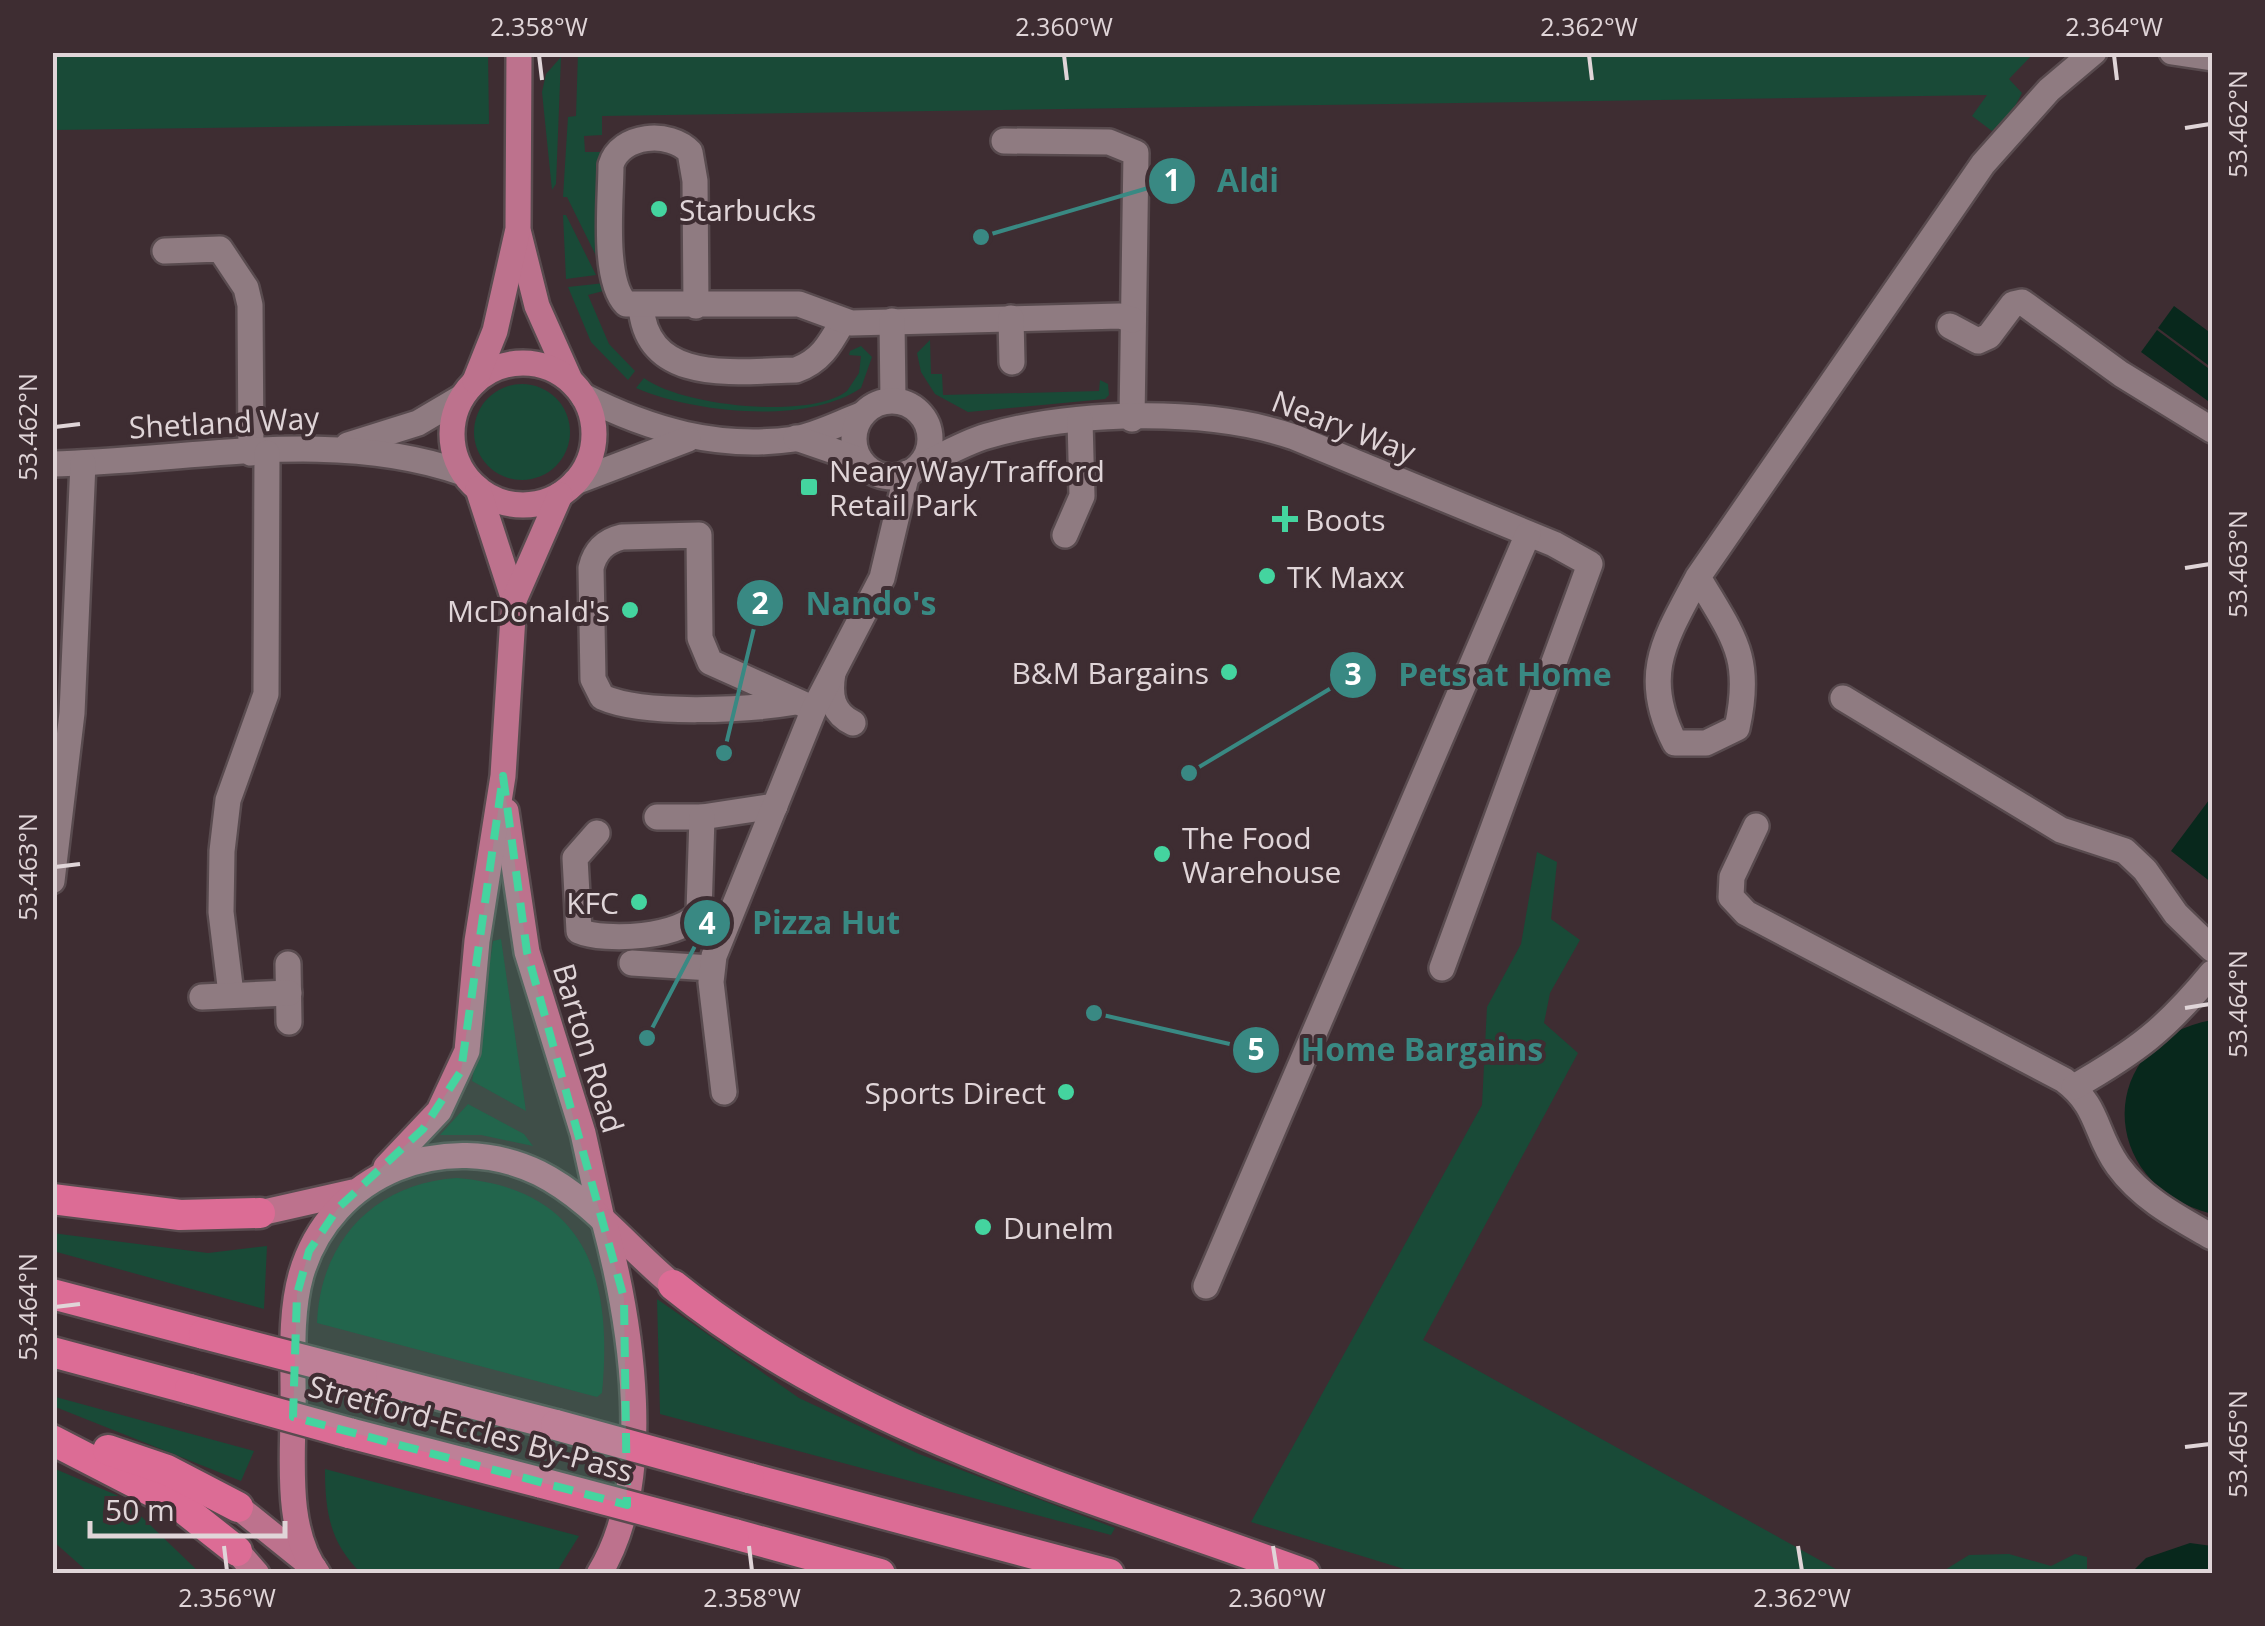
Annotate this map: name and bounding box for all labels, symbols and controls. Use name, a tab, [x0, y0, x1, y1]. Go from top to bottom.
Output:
text: 2.358°W	[490, 9, 588, 43]
text: 2.360°W	[1015, 9, 1113, 43]
text: 2.362°W	[1540, 9, 1638, 43]
text: 2.364°W	[2065, 9, 2163, 43]
text: 53.462°N	[2220, 70, 2254, 178]
callout: Aldi	[1147, 150, 1299, 212]
text: Aldi	[1217, 158, 1279, 201]
text: 1	[1163, 159, 1181, 200]
place label: Starbucks	[679, 189, 816, 230]
marker: Starbucks	[648, 198, 670, 220]
text: 53.462°N	[10, 373, 44, 481]
street label: Neary Way	[1266, 380, 1423, 472]
street label: Shetland Way	[128, 396, 321, 447]
place label: Neary Way/Trafford Retail Park	[829, 450, 1105, 525]
marker: Neary Way/Trafford Retail Park	[798, 476, 820, 498]
place label: Boots	[1305, 499, 1385, 540]
marker: Boots	[1274, 508, 1296, 530]
text: 53.463°N	[2220, 510, 2254, 618]
place label: TK Maxx	[1287, 556, 1405, 597]
marker: TK Maxx	[1256, 565, 1278, 587]
callout: Nando's	[735, 572, 956, 634]
text: Nando's	[806, 581, 936, 624]
text: 2	[751, 582, 769, 623]
place label: McDonald's	[447, 590, 610, 631]
marker: McDonald's	[619, 599, 641, 621]
callout: Pets at Home	[1328, 644, 1631, 706]
place label: B&M Bargains	[1011, 652, 1209, 693]
text: Pets at Home	[1398, 652, 1612, 695]
text: 3	[1344, 653, 1362, 694]
marker: B&M Bargains	[1218, 661, 1240, 683]
text: 53.463°N	[10, 813, 44, 921]
place label: The Food Warehouse	[1182, 817, 1341, 892]
marker: The Food Warehouse	[1151, 843, 1173, 865]
place label: KFC	[566, 882, 619, 923]
marker: KFC	[628, 891, 650, 913]
callout: Pizza Hut	[682, 892, 920, 954]
text: Pizza Hut	[752, 900, 900, 943]
text: 4	[698, 902, 716, 943]
text: 53.464°N	[2220, 950, 2254, 1058]
street label: Barton Road	[544, 958, 634, 1138]
callout: Home Bargains	[1231, 1019, 1563, 1081]
text: Home Bargains	[1301, 1027, 1543, 1070]
text: 5	[1247, 1028, 1265, 1069]
place label: Sports Direct	[865, 1072, 1046, 1113]
marker: Sports Direct	[1055, 1081, 1077, 1103]
place label: Dunelm	[1003, 1207, 1114, 1248]
marker: Dunelm	[972, 1216, 994, 1238]
text: 53.464°N	[10, 1253, 44, 1361]
street label: Stretford-Eccles By-Pass	[304, 1365, 638, 1491]
text: 53.465°N	[2220, 1390, 2254, 1498]
scale bar	[90, 1476, 285, 1538]
text: 50 m	[105, 1489, 175, 1530]
text: 2.356°W	[178, 1580, 276, 1614]
text: 2.358°W	[703, 1580, 801, 1614]
text: 2.360°W	[1228, 1580, 1326, 1614]
text: 2.362°W	[1753, 1580, 1851, 1614]

